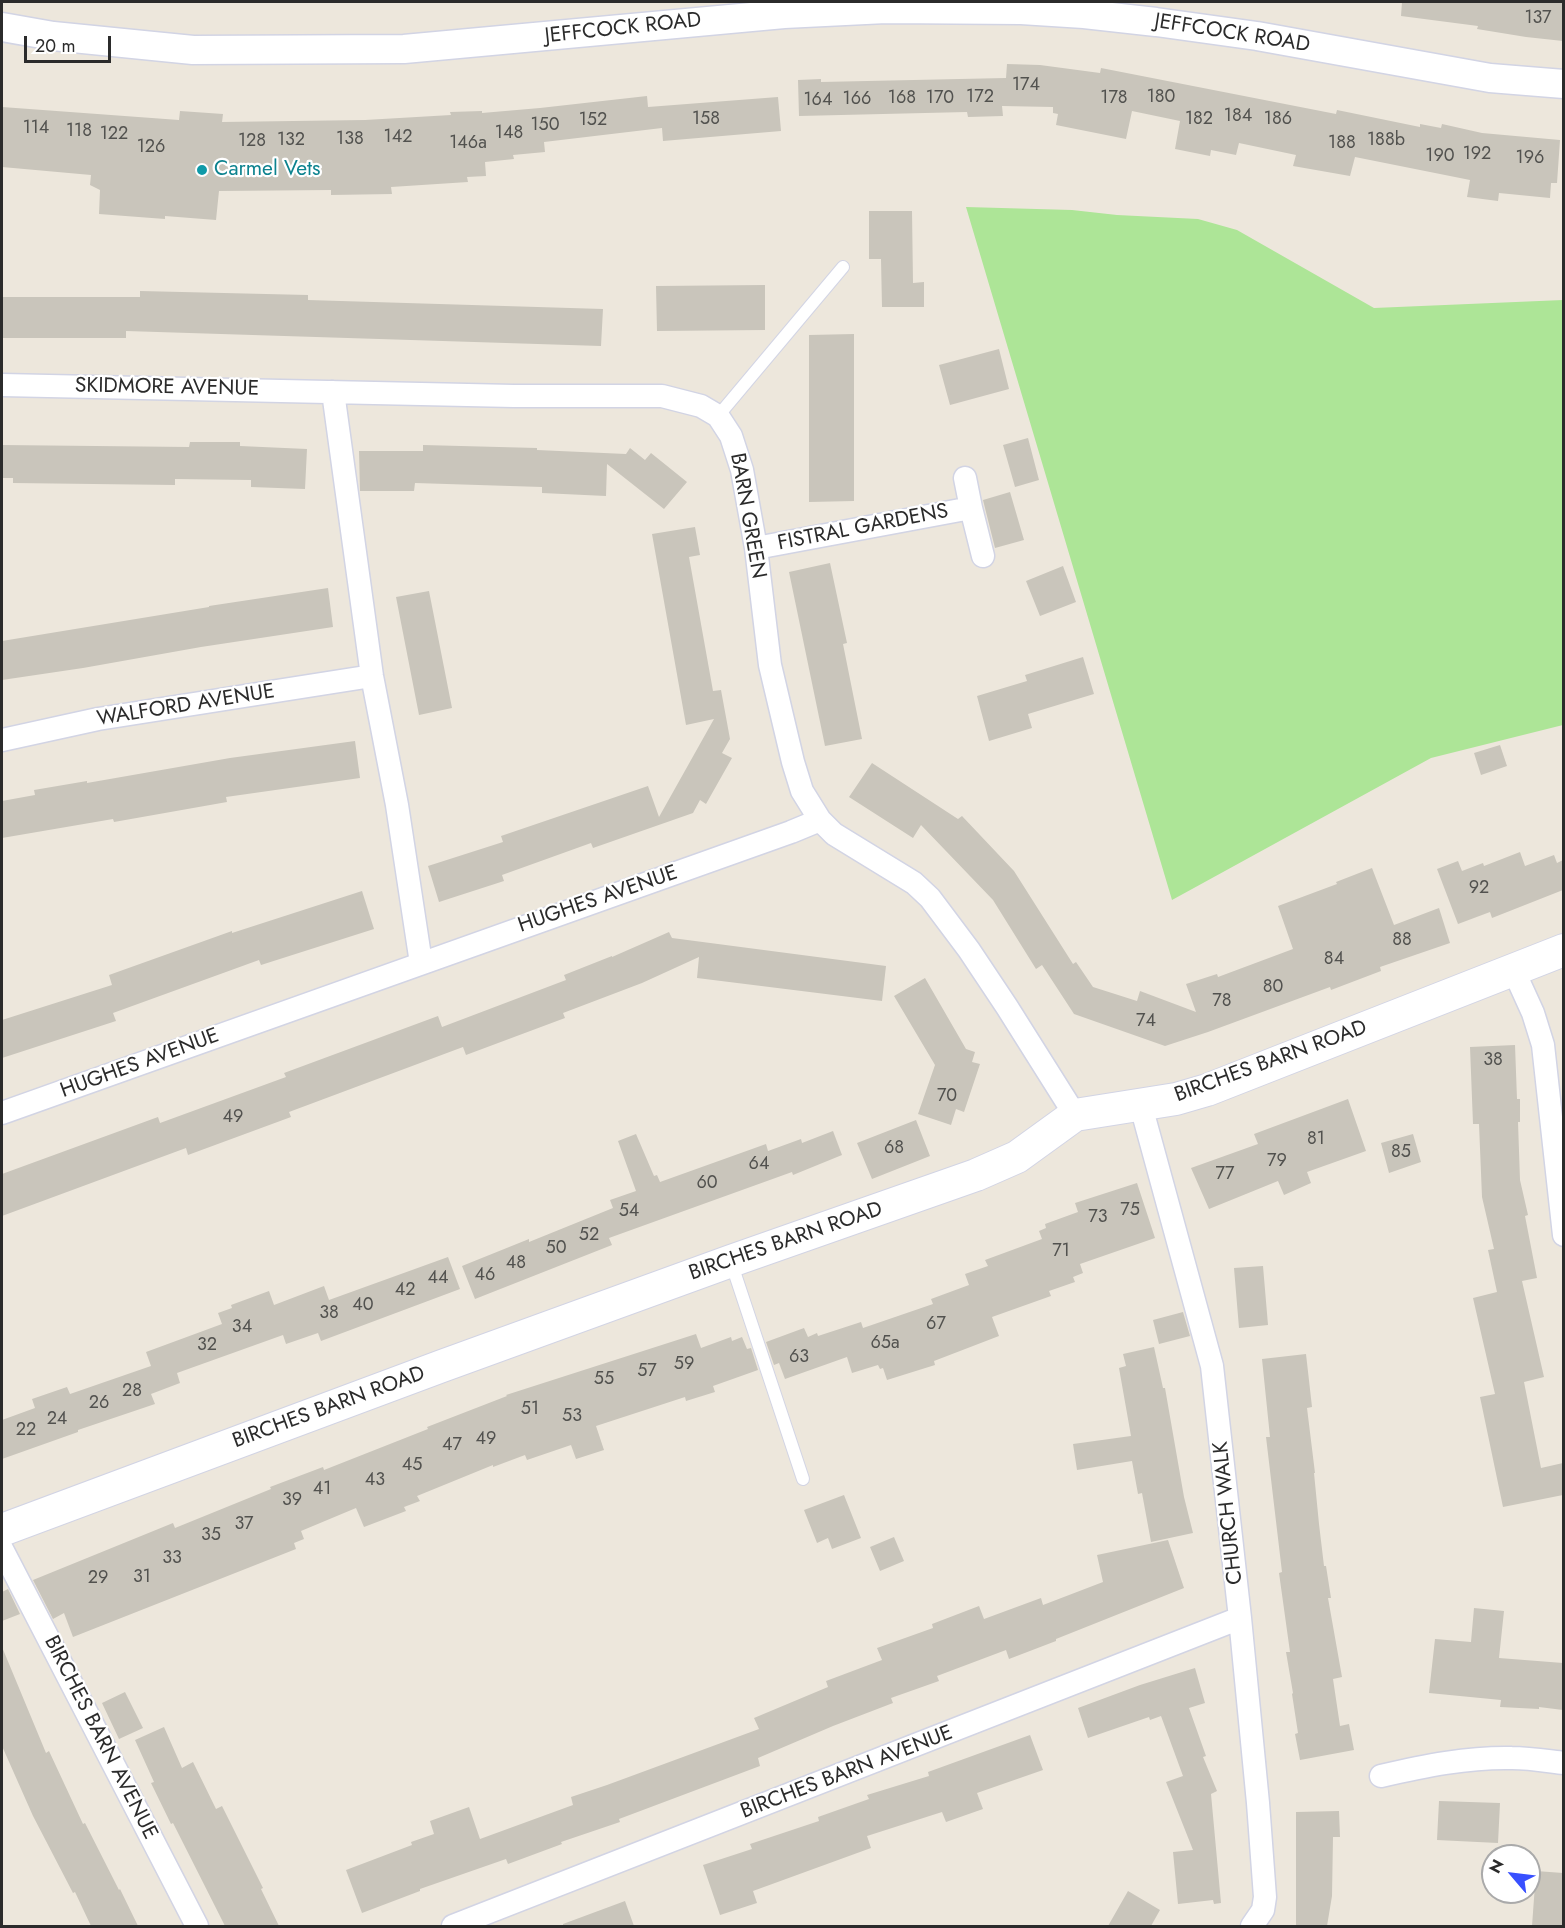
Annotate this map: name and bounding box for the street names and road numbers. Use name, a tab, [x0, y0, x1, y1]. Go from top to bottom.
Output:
street label: JEFFCOCK ROAD	[544, 8, 702, 50]
street label: JEFFCOCK ROAD	[1153, 9, 1311, 59]
street label: SKIDMORE AVENUE	[75, 374, 259, 402]
street label: BARN GREEN	[724, 451, 770, 581]
street label: FISTRAL GARDENS	[776, 499, 950, 557]
street label: WALFORD AVENUE	[95, 680, 277, 732]
street label: HUGHES AVENUE	[515, 861, 681, 939]
street label: BIRCHES BARN ROAD	[1171, 1015, 1371, 1109]
street label: HUGHES AVENUE	[57, 1024, 223, 1104]
street label: BIRCHES BARN ROAD	[686, 1197, 886, 1287]
street label: BIRCHES BARN ROAD	[229, 1361, 429, 1455]
street label: CHURCH WALK	[1209, 1440, 1249, 1586]
street label: BIRCHES BARN AVENUE	[38, 1632, 162, 1844]
street label: BIRCHES BARN AVENUE	[737, 1721, 957, 1825]

